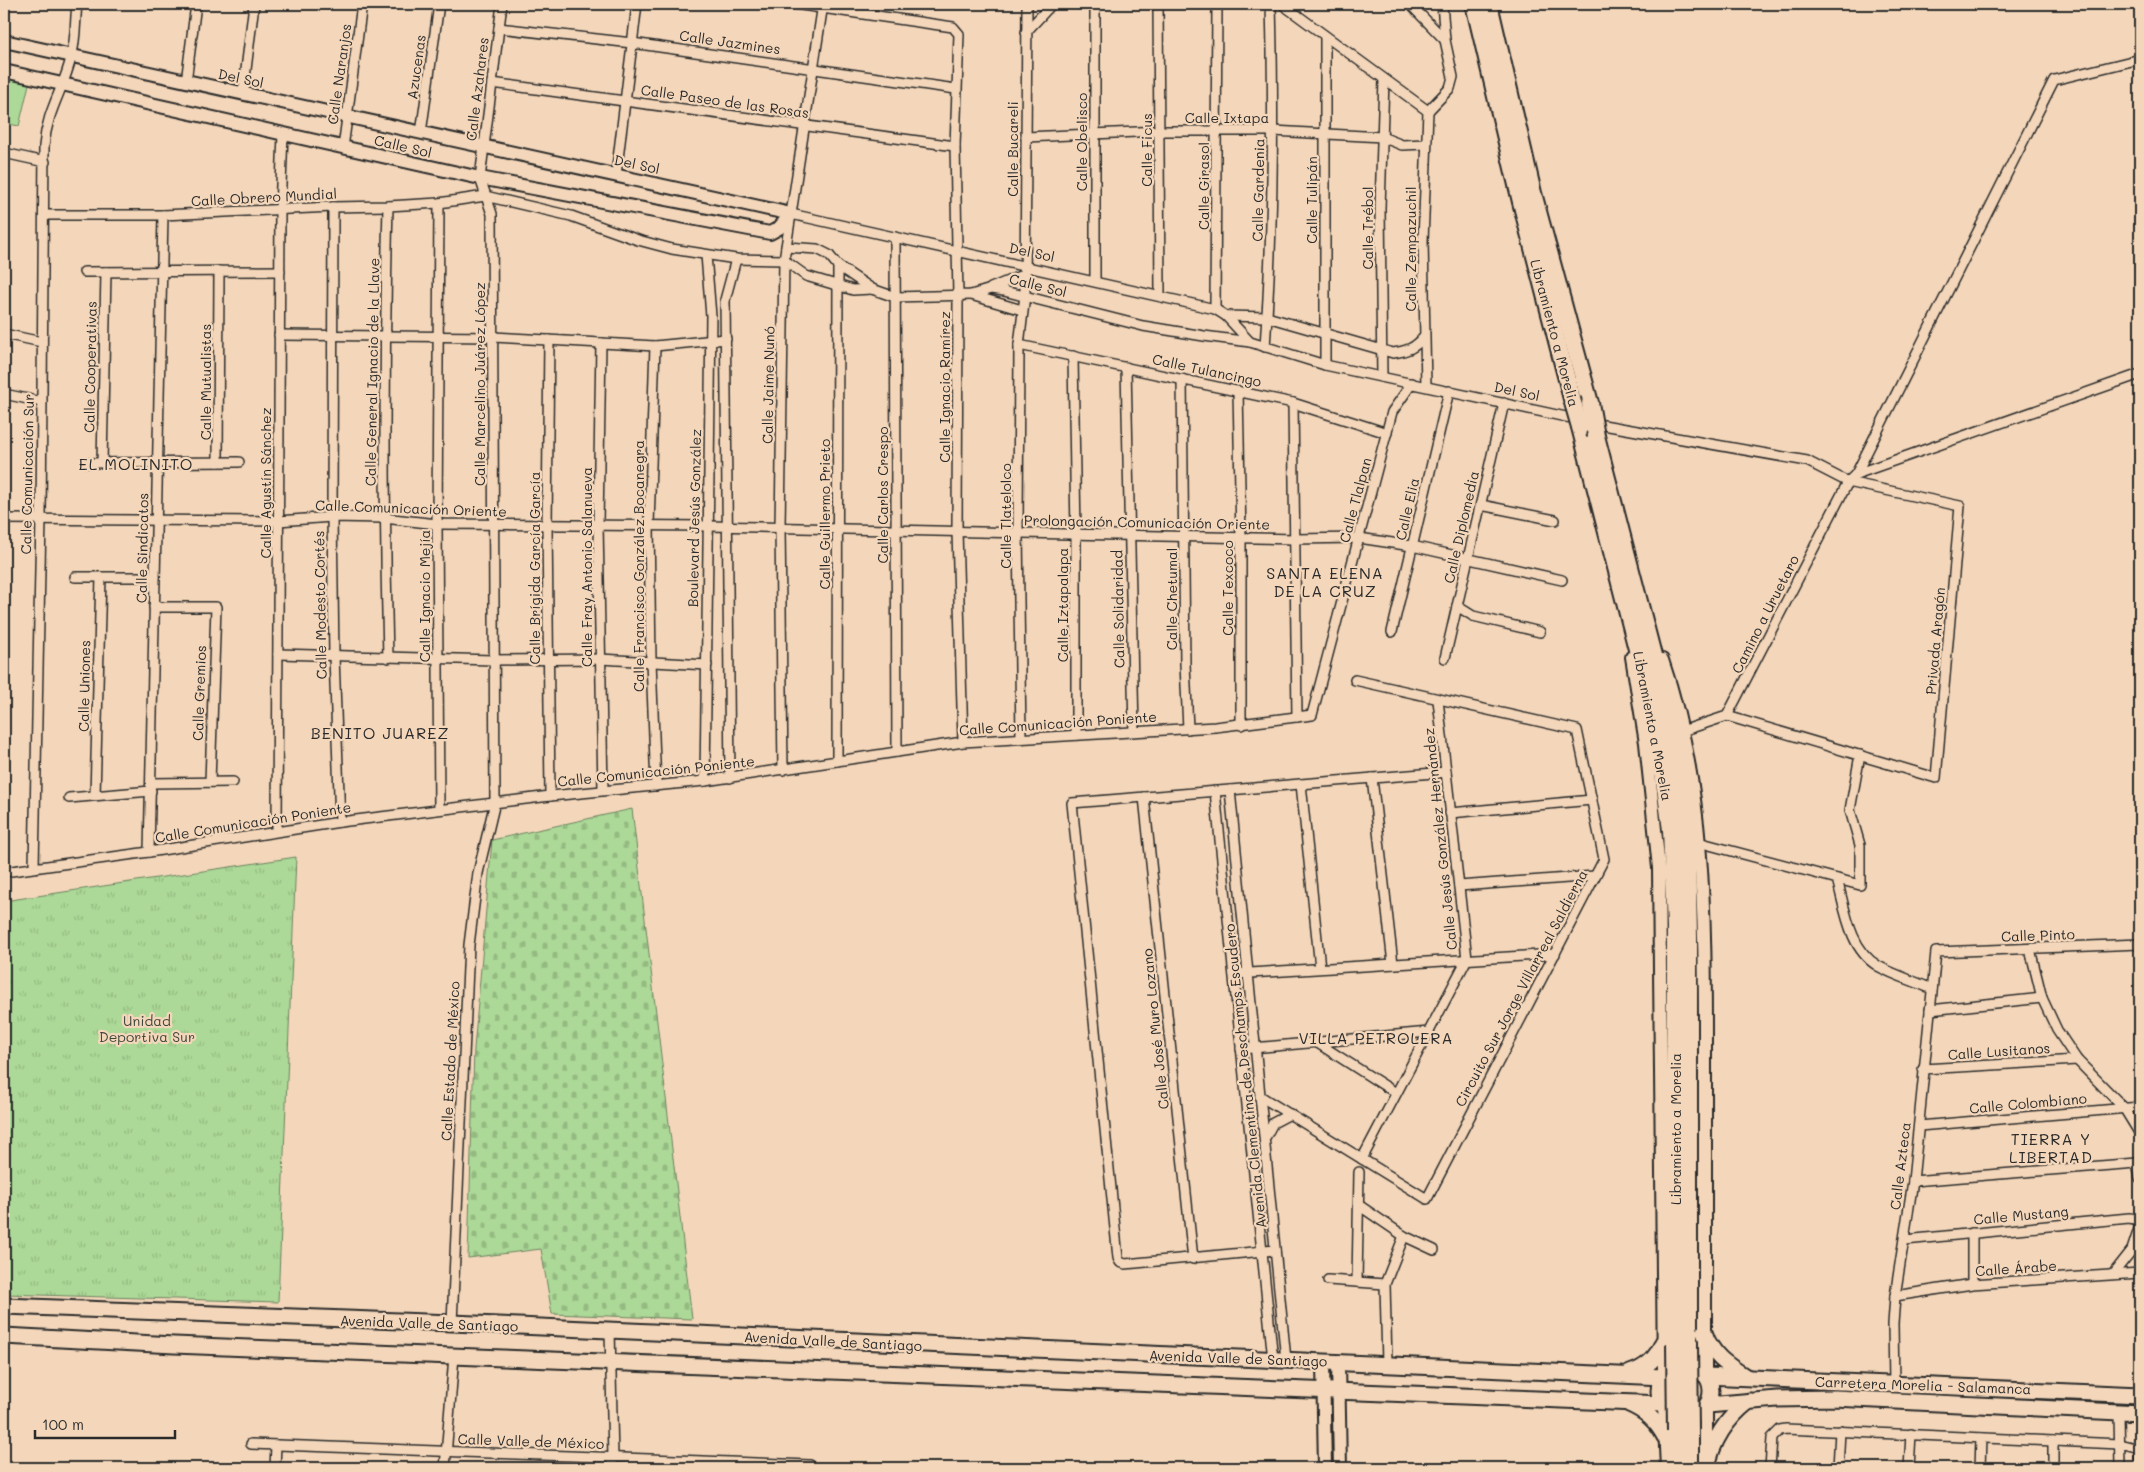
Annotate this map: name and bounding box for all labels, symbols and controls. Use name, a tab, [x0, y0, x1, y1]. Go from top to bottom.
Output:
street label: Calle Naranjos	[323, 23, 355, 125]
street label: Calle Jazmines	[678, 26, 782, 58]
street label: Azucenas	[402, 33, 430, 101]
street label: Calle Azahares	[461, 36, 493, 142]
street label: Del Sol	[217, 64, 265, 92]
street label: Calle Paseo de las Rosas	[640, 80, 810, 122]
street label: Calle Obelisco	[1072, 93, 1091, 191]
street label: Calle Bucareli	[1003, 101, 1022, 197]
street label: Calle Ixtapa	[1185, 108, 1269, 127]
street label: Calle Ficus	[1137, 113, 1156, 187]
street label: Calle Sol	[372, 130, 434, 162]
street label: Calle Gardenia	[1248, 138, 1268, 242]
street label: Calle Girasol	[1194, 142, 1213, 230]
street label: Del Sol	[613, 150, 661, 178]
street label: Calle Tulipán	[1302, 156, 1321, 244]
street label: Calle Obrero Mundial	[190, 184, 338, 210]
street label: Calle Trébol	[1358, 186, 1377, 270]
street label: Calle Zempazuchil	[1401, 187, 1420, 311]
street label: Del Sol	[1008, 238, 1056, 266]
street label: Libramiento a Morelia	[1526, 257, 1584, 409]
street label: Calle General Ignacio de la Llave	[361, 258, 383, 486]
street label: Calle Sol	[1007, 269, 1069, 301]
street label: Calle Marcelino Juárez López	[470, 282, 489, 486]
street label: Calle Cooperativas	[79, 301, 101, 433]
street label: Calle Ignacio Ramírez	[935, 311, 954, 463]
street label: Calle Mutualistas	[196, 324, 215, 440]
street label: Calle Jaime Nunó	[757, 326, 779, 444]
street label: Calle Tulancingo	[1151, 349, 1263, 391]
street label: Del Sol	[1493, 377, 1541, 405]
street label: Calle Comunicación Sur	[16, 394, 38, 554]
street label: Calle Agustín Sánchez	[256, 407, 275, 558]
street label: Calle Carlos Crespo	[873, 426, 892, 564]
street label: Boulevard Jesús González	[683, 428, 705, 607]
street label: Calle Guillermo Prieto	[815, 439, 834, 589]
street label: Calle Francisco González Bocanegra	[629, 440, 648, 692]
district label: EL MOLINITO	[79, 453, 193, 474]
street label: Calle Tlalpan	[1334, 455, 1376, 545]
street label: Calle Tlatelolco	[996, 463, 1015, 569]
street label: Calle Fray Antonio Salanueva	[577, 467, 596, 667]
street label: Calle Diplomedia	[1439, 469, 1483, 585]
street label: Calle Brígida García García	[525, 472, 544, 664]
street label: Calle Elia	[1391, 476, 1423, 542]
street label: Calle Sindicatos	[132, 493, 152, 603]
street label: Calle Comunicación Oriente	[315, 495, 507, 521]
street label: Prolongación Comunicación Oriente	[1024, 510, 1270, 534]
street label: Calle Modesto Cortés	[309, 530, 331, 680]
street label: Calle Ignacio Mejía	[415, 530, 434, 662]
street label: Calle Texcoco	[1218, 540, 1237, 636]
street label: Calle Iztapalapa	[1053, 548, 1072, 662]
street label: Calle Chetumal	[1162, 548, 1181, 650]
street label: Calle Solidaridad	[1107, 550, 1129, 668]
street label: Camino a Uruetaro	[1727, 551, 1803, 677]
district label: SANTA ELENA DE LA CRUZ	[1266, 562, 1384, 601]
street label: Privada Aragón	[1921, 587, 1949, 695]
street label: Calle Uniones	[74, 640, 94, 732]
street label: Calle Gremios	[188, 645, 210, 741]
street label: Libramiento a Morelia	[1629, 650, 1677, 802]
street label: Calle Comunicación Poniente	[958, 707, 1158, 739]
district label: BENITO JUAREZ	[311, 722, 449, 743]
street label: Calle Jesús González Hernández	[1419, 727, 1461, 951]
street label: Calle Comunicación Poniente	[556, 751, 756, 791]
street label: Calle Comunicación Poniente	[154, 797, 352, 847]
street label: Circuito Sur Jorge Villarreal Saldierna	[1450, 866, 1592, 1110]
street label: Avenida Clementina de Deschamps Escudero	[1220, 923, 1270, 1229]
street label: Calle Pinto	[2001, 924, 2075, 946]
street label: Calle José Muro Lozano	[1137, 948, 1173, 1110]
street label: Calle Estado de México	[436, 981, 464, 1141]
park label: Unidad Deportiva Sur	[99, 1011, 195, 1046]
district label: VILLA PETROLERA	[1298, 1027, 1454, 1048]
street label: Calle Lusitanos	[1947, 1038, 2051, 1064]
street label: Libramiento a Morelia	[1666, 1053, 1685, 1205]
street label: Calle Colombiano	[1968, 1088, 2088, 1118]
street label: Calle Azteca	[1885, 1121, 1915, 1211]
district label: TIERRA Y LIBERTAD	[2009, 1128, 2093, 1167]
street label: Calle Mustang	[1973, 1201, 2069, 1229]
street label: Calle Árabe	[1974, 1256, 2058, 1280]
street label: Avenida Valle de Santiago	[340, 1310, 518, 1336]
street label: Avenida Valle de Santiago	[743, 1327, 923, 1355]
street label: Avenida Valle de Santiago	[1149, 1345, 1327, 1371]
street label: Carretera Morelia - Salamanca	[1815, 1372, 2031, 1398]
scale bar	[35, 1407, 175, 1439]
text: 100 m	[42, 1414, 84, 1434]
street label: Calle Valle de México	[457, 1429, 605, 1453]

